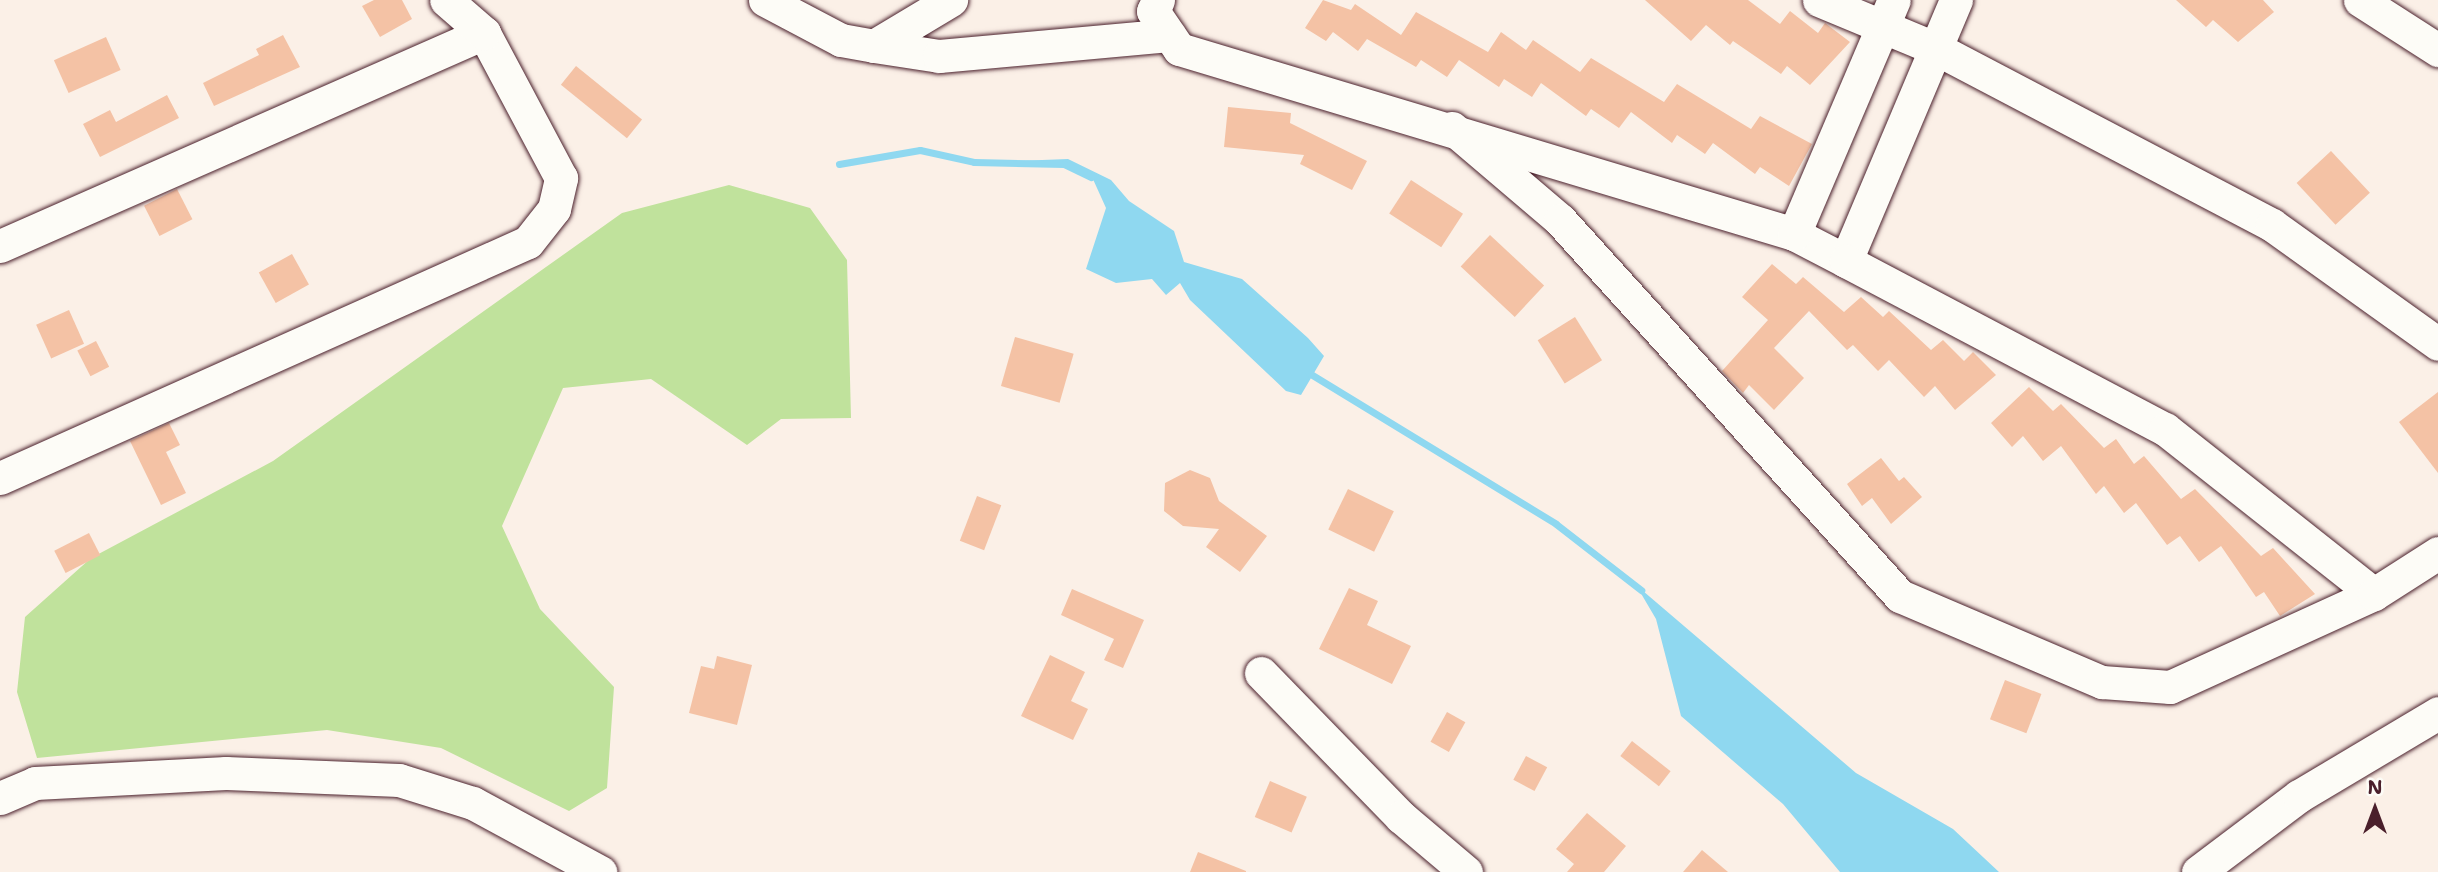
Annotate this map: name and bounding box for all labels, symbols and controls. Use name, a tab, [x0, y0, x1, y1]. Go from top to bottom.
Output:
north arrow	[2340, 774, 2410, 844]
text: N	[2367, 775, 2383, 800]

